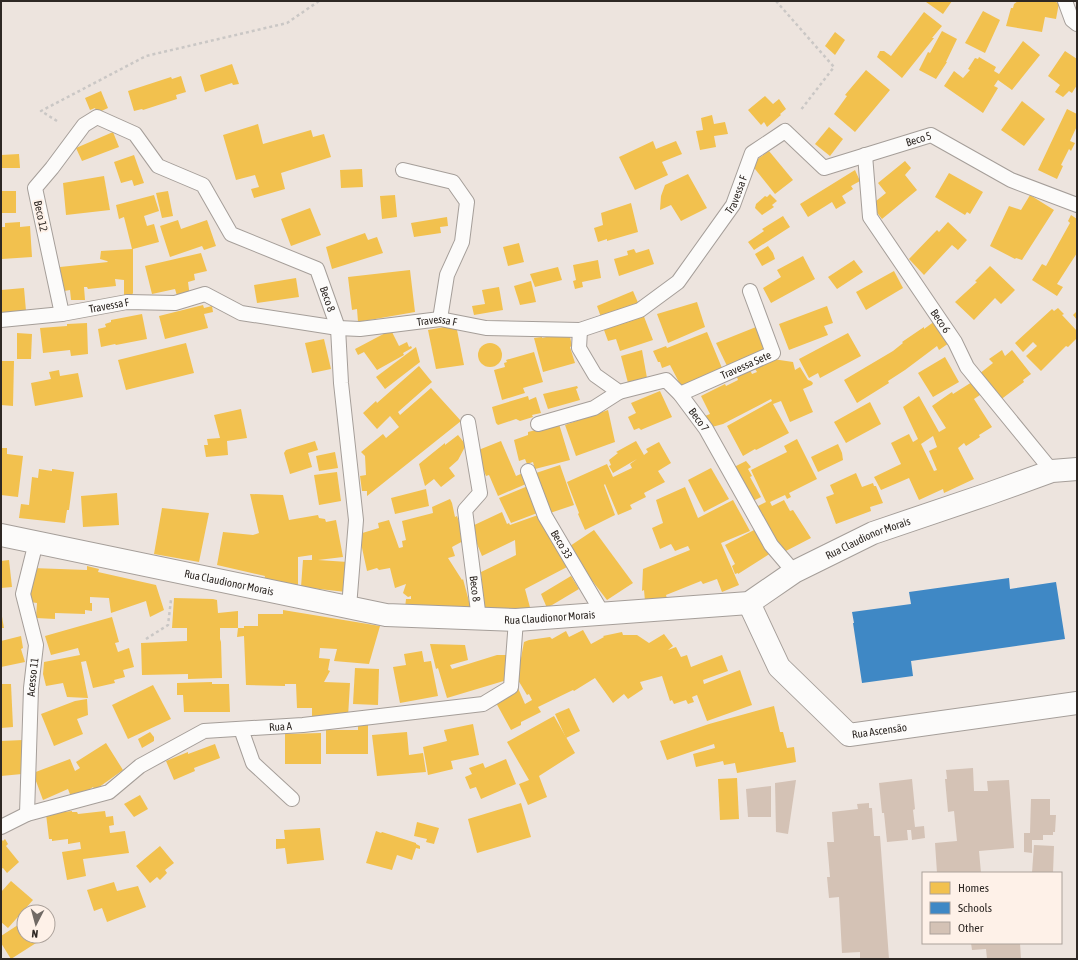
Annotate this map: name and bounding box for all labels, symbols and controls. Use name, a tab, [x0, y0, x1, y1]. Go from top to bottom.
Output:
street label: Beco 5	[904, 129, 933, 148]
street label: Travessa F	[723, 173, 750, 216]
street label: Beco 12	[32, 199, 50, 233]
street label: Beco 8	[318, 285, 338, 313]
street label: Travessa F	[88, 296, 131, 315]
street label: Beco 6	[928, 307, 953, 335]
street label: Travessa F	[416, 313, 458, 328]
street label: Travessa Sete	[719, 349, 773, 381]
street label: Beco 7	[686, 406, 712, 434]
street label: Rua Claudionor Morais	[823, 515, 912, 562]
street label: Beco 33	[549, 528, 575, 561]
street label: Rua Claudionor Morais	[183, 567, 275, 598]
street label: Beco 8	[467, 575, 483, 602]
street label: Rua Claudionor Morais	[504, 608, 596, 626]
street label: Acesso 11	[25, 657, 40, 697]
street label: Rua A	[269, 720, 293, 733]
street label: Rua Ascensão	[851, 721, 908, 741]
legend	[922, 872, 1062, 944]
text: Homes	[958, 881, 989, 895]
text: Schools	[958, 901, 992, 915]
north arrow	[16, 904, 56, 944]
text: Other	[958, 921, 984, 935]
text: N	[31, 928, 39, 940]

